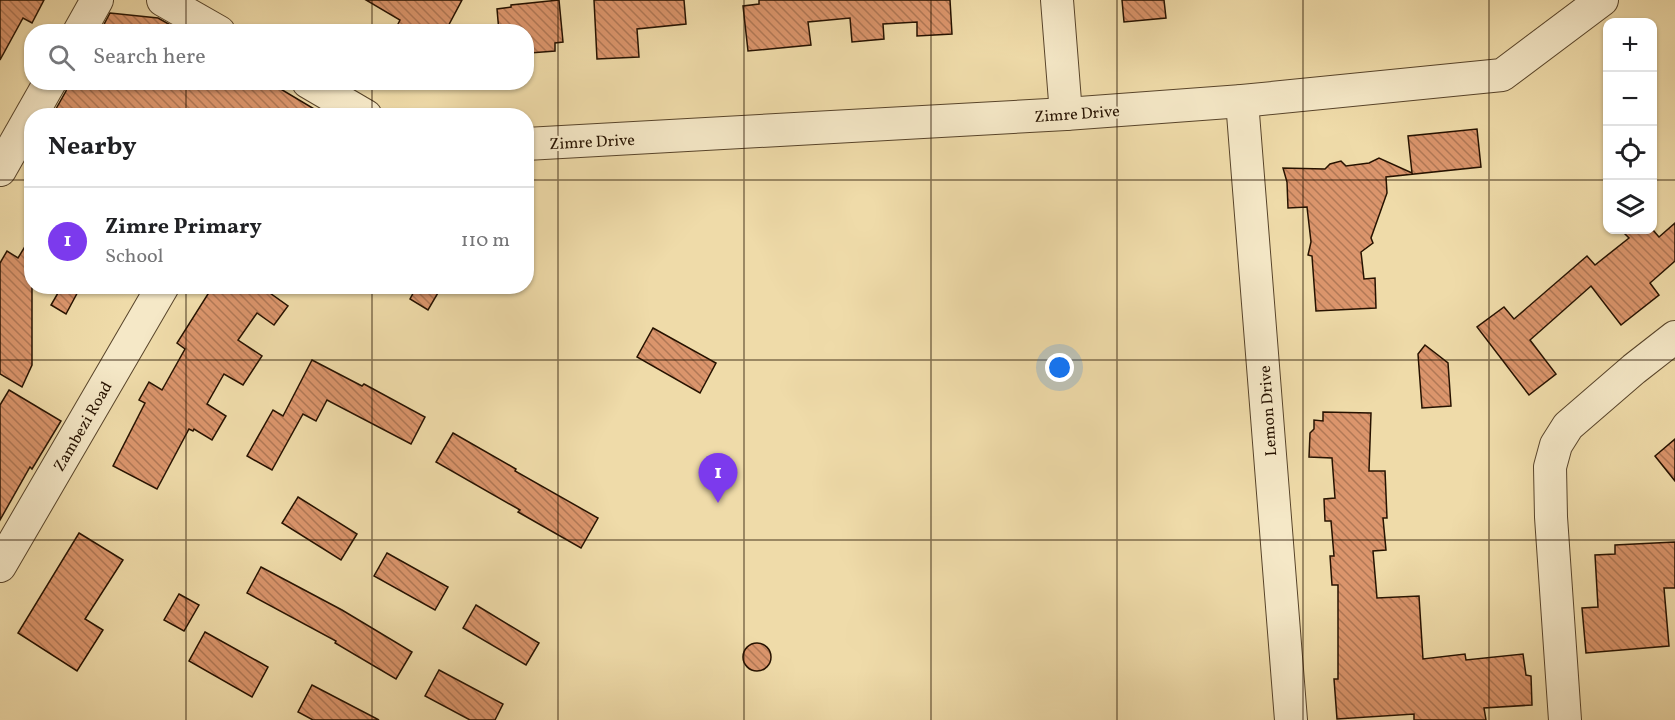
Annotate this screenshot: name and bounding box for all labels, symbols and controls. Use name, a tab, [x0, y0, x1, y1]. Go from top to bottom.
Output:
map controls	[1603, 18, 1657, 234]
button: +	[1603, 18, 1657, 72]
search box	[24, 24, 534, 90]
icon: search	[45, 41, 78, 74]
text: Search here	[93, 42, 206, 73]
button: −	[1603, 72, 1657, 126]
street label: Zimre Drive	[1034, 101, 1121, 129]
button: locate	[1603, 126, 1657, 180]
text: Nearby	[48, 129, 137, 165]
street label: Zimre Drive	[549, 130, 635, 156]
button: layers	[1603, 180, 1657, 234]
text: Zimre Primary	[105, 212, 262, 243]
text: 1	[63, 227, 72, 255]
text: 110 m	[461, 227, 510, 255]
text: School	[105, 243, 163, 271]
your location	[1045, 353, 1074, 382]
street label: Lemon Drive	[1255, 365, 1283, 457]
street label: Zambezi Road	[49, 378, 118, 476]
pin: 1	[698, 454, 738, 503]

